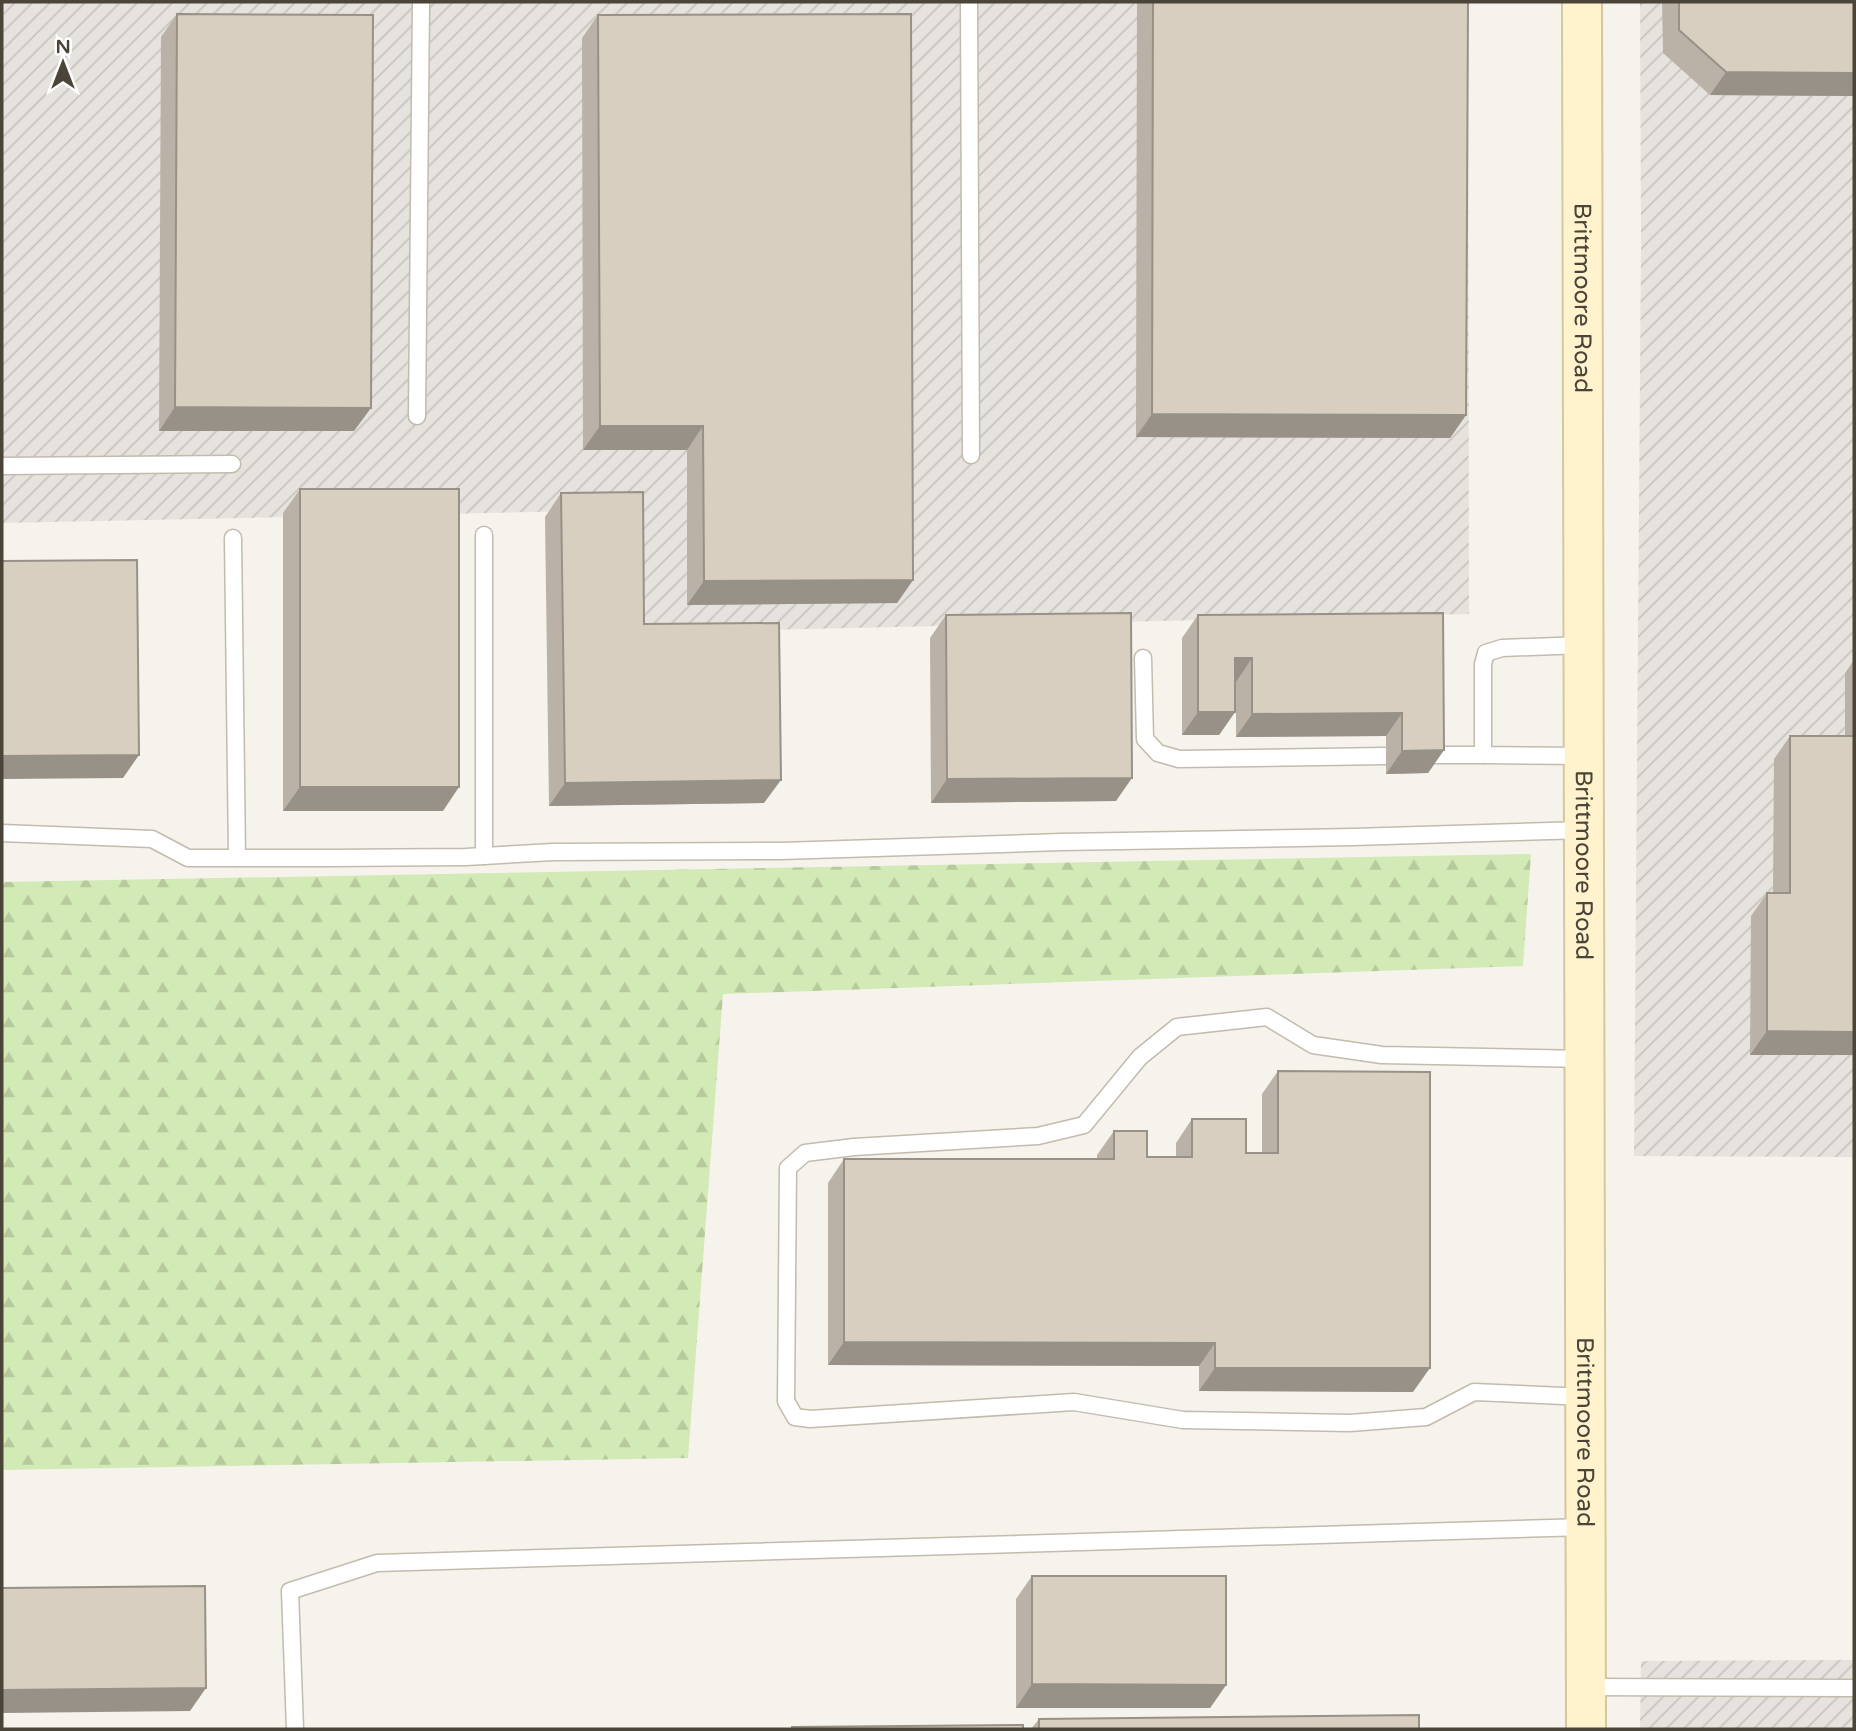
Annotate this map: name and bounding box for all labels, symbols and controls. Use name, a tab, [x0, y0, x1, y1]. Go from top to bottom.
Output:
north arrow	[28, 28, 98, 98]
text: N	[55, 36, 71, 58]
street label: Brittmoore Road	[1567, 203, 1597, 393]
street label: Brittmoore Road	[1569, 770, 1598, 960]
street label: Brittmoore Road	[1570, 1337, 1600, 1527]

